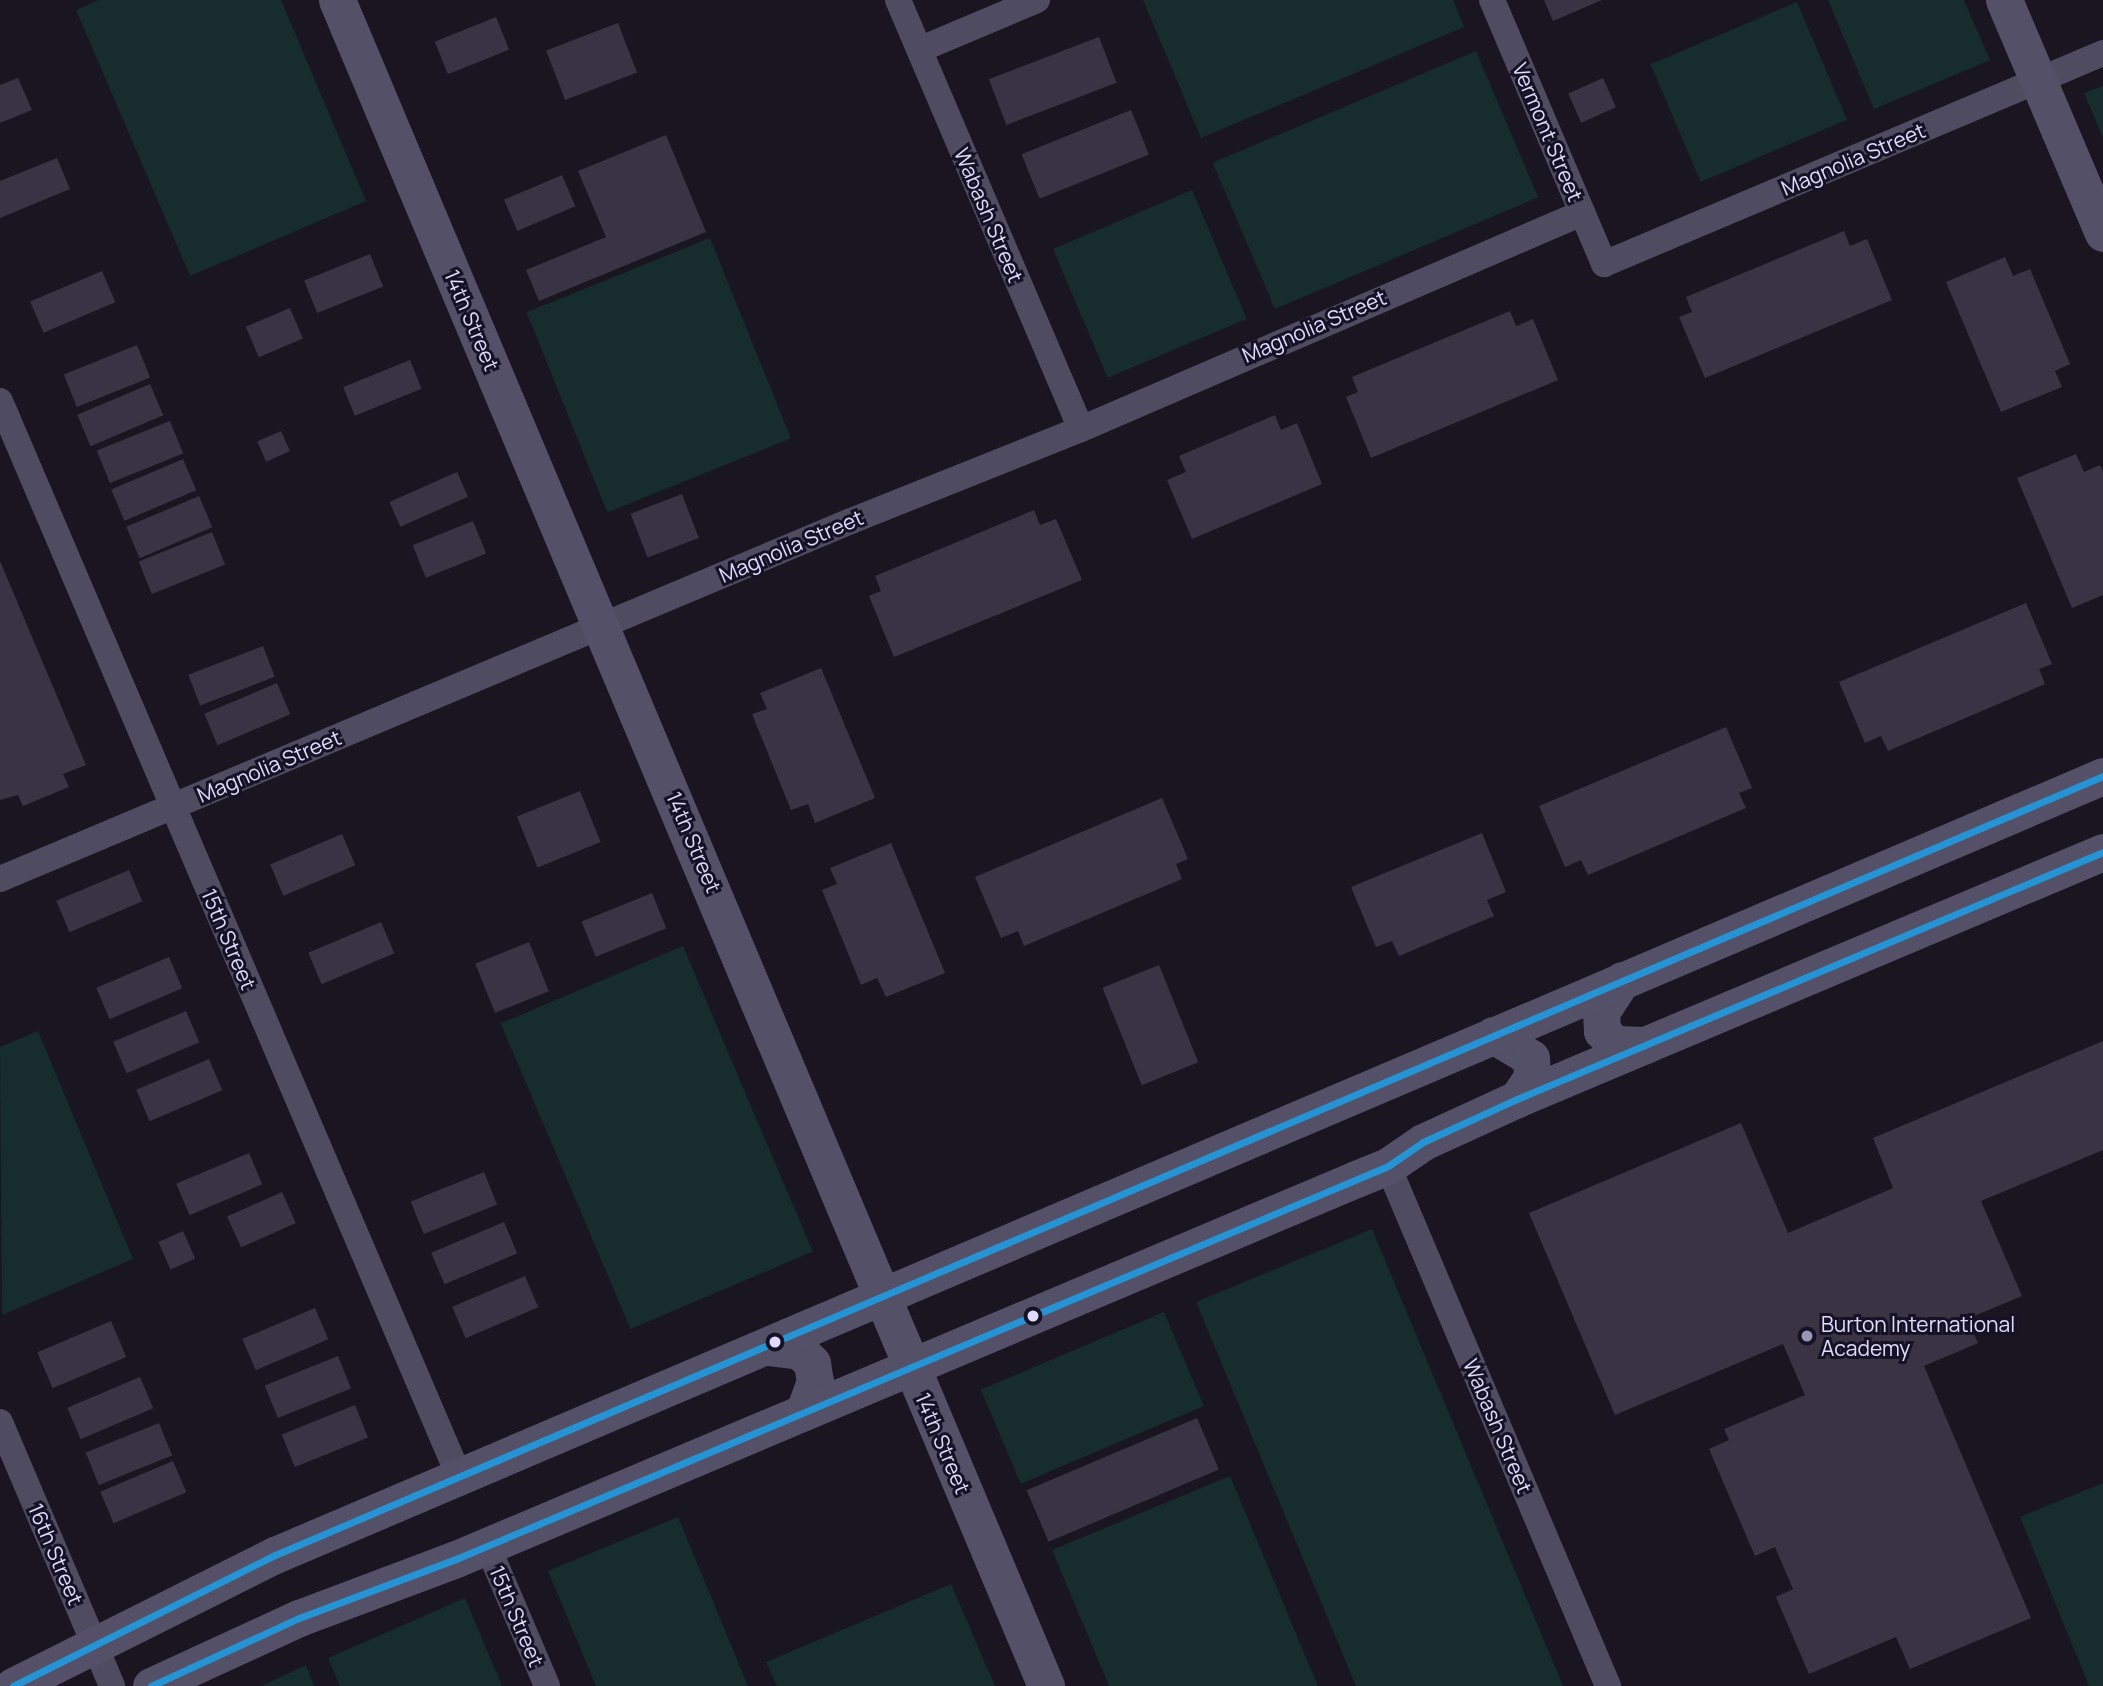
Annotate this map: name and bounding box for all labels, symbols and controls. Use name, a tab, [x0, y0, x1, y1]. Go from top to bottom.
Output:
street label: Vermont Street	[1507, 59, 1589, 205]
street label: Magnolia Street	[1777, 117, 1929, 201]
street label: Wabash Street	[949, 144, 1029, 286]
street label: 14th Street	[439, 266, 505, 374]
street label: Magnolia Street	[1238, 284, 1390, 368]
street label: Magnolia Street	[715, 504, 867, 588]
street label: Magnolia Street	[193, 724, 345, 808]
street label: 14th Street	[661, 788, 727, 896]
street label: 15th Street	[196, 885, 262, 993]
unlabelled marker	[1026, 1309, 1040, 1323]
place label: Burton International Academy	[1821, 1311, 2015, 1361]
marker: Burton International Academy	[1799, 1328, 1815, 1344]
unlabelled marker	[768, 1335, 782, 1349]
street label: Wabash Street	[1458, 1355, 1538, 1497]
street label: 14th Street	[910, 1389, 976, 1497]
street label: 16th Street	[23, 1499, 89, 1609]
street label: 15th Street	[484, 1562, 550, 1670]

